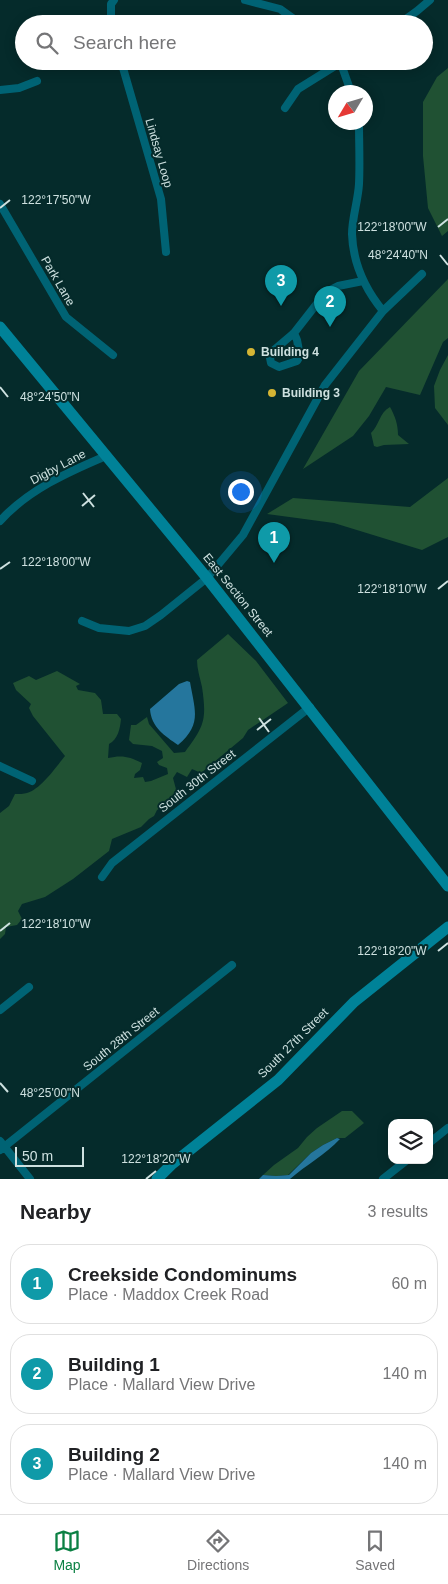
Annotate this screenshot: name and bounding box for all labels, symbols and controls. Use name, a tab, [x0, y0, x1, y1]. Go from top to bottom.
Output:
search box	[15, 15, 433, 70]
icon: search	[33, 29, 61, 57]
text: Search here	[73, 32, 177, 53]
north arrow	[328, 85, 373, 130]
street label: Lindsay Loop	[142, 117, 176, 190]
text: 122°17'50"W	[21, 193, 91, 207]
text: 122°18'00"W	[357, 220, 427, 234]
text: 48°24'40"N	[368, 248, 428, 262]
street label: Park Lane	[38, 254, 78, 308]
pin: 3	[265, 265, 297, 306]
pin: 2	[314, 286, 346, 327]
place label: Building 4	[261, 345, 319, 359]
marker: Building 4	[245, 346, 257, 358]
place label: Building 3	[282, 386, 340, 400]
marker: Building 3	[266, 387, 278, 399]
text: 48°24'50"N	[20, 390, 80, 404]
street label: Digby Lane	[28, 446, 88, 487]
your location	[228, 479, 254, 505]
pin: 1	[258, 522, 290, 563]
street label: East Section Street	[200, 551, 276, 640]
text: 122°18'00"W	[21, 555, 91, 569]
text: 122°18'10"W	[357, 582, 427, 596]
street label: South 30th Street	[156, 746, 239, 815]
text: 122°18'10"W	[21, 917, 91, 931]
text: 122°18'20"W	[357, 944, 427, 958]
street label: South 28th Street	[80, 1004, 162, 1074]
street label: South 27th Street	[255, 1005, 331, 1081]
text: 48°25'00"N	[20, 1086, 80, 1100]
map controls	[388, 1119, 433, 1164]
button: layers	[388, 1119, 433, 1164]
scale bar	[15, 1144, 84, 1167]
text: 50 m	[22, 1148, 53, 1164]
text: 122°18'20"W	[121, 1152, 191, 1166]
text: Nearby	[20, 1200, 91, 1223]
text: 3 results	[368, 1203, 428, 1220]
text: Creekside Condominums	[68, 1264, 297, 1285]
text: 1	[33, 1275, 41, 1292]
text: 60 m	[391, 1275, 427, 1292]
text: Place · Maddox Creek Road	[68, 1286, 269, 1303]
text: Building 1	[68, 1354, 160, 1375]
text: 2	[33, 1365, 41, 1382]
text: 140 m	[383, 1365, 427, 1382]
text: Place · Mallard View Drive	[68, 1376, 255, 1393]
text: Building 2	[68, 1444, 160, 1465]
text: 3	[33, 1455, 41, 1472]
text: 140 m	[383, 1455, 427, 1472]
text: Place · Mallard View Drive	[68, 1466, 255, 1483]
tab: Map	[53, 1527, 81, 1573]
tab: Directions	[187, 1527, 249, 1573]
tab: Saved	[355, 1527, 395, 1573]

